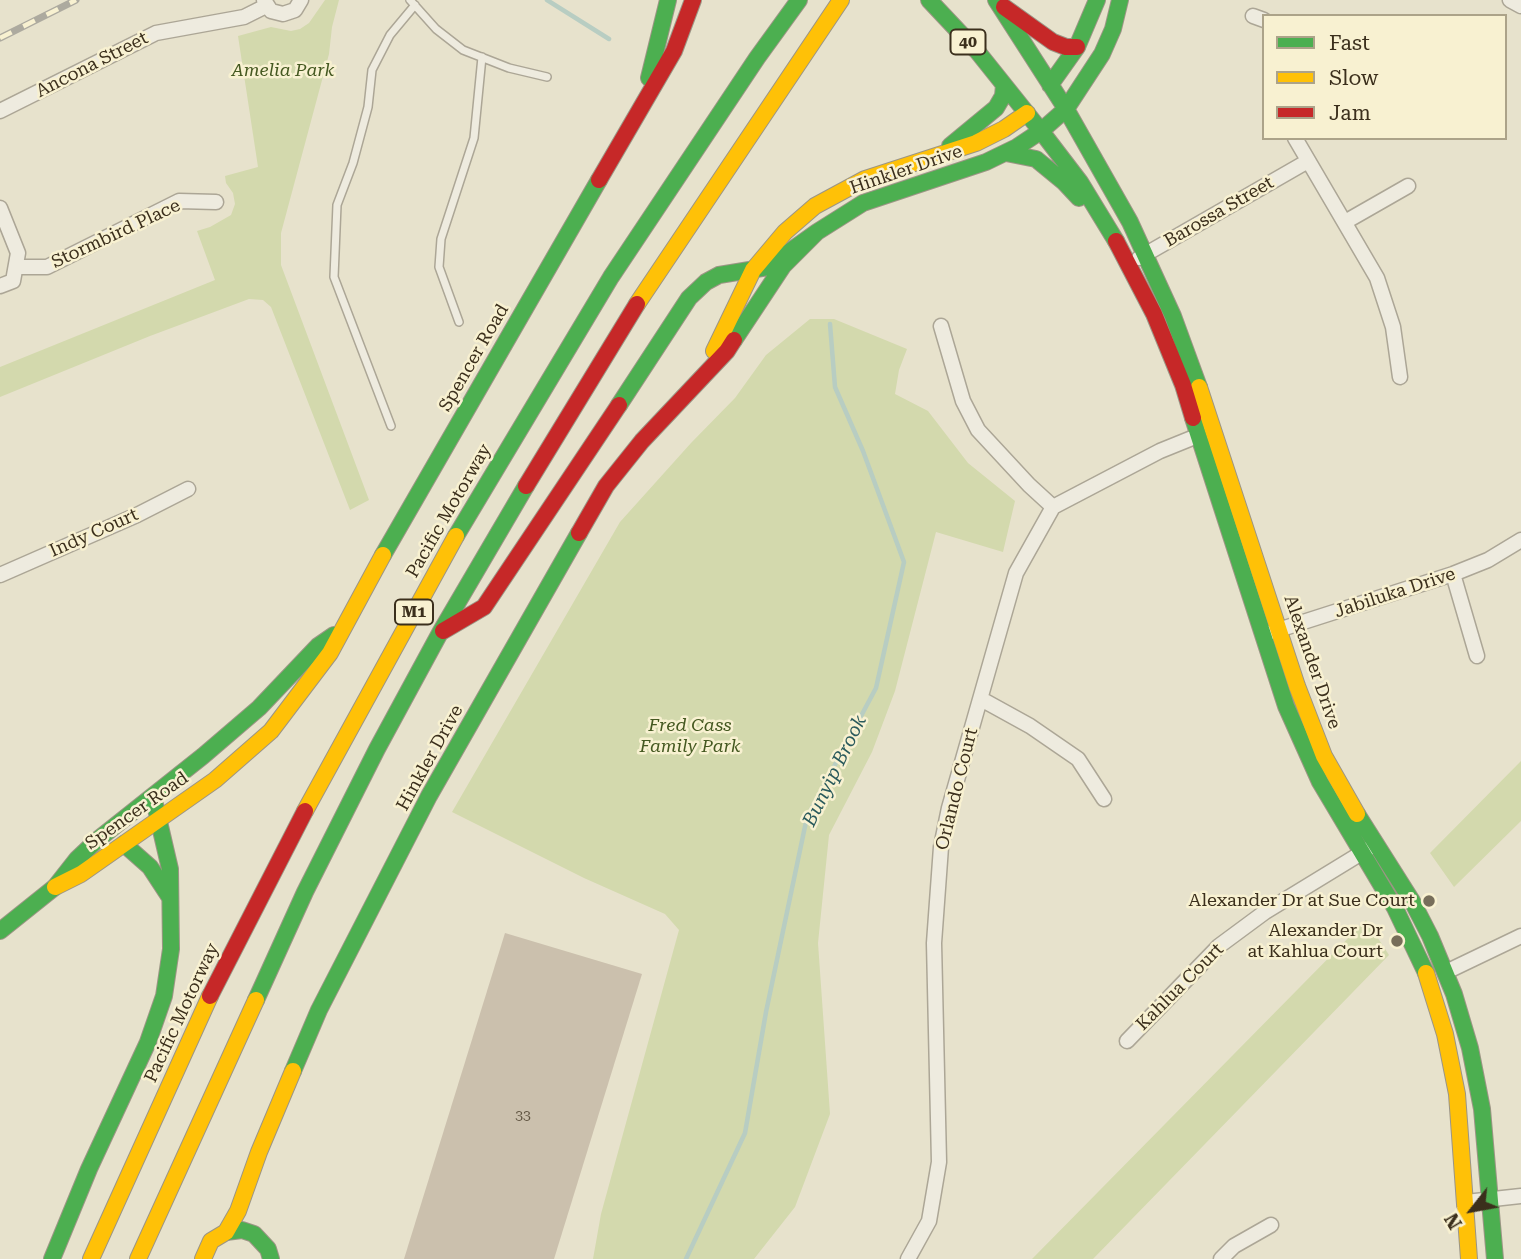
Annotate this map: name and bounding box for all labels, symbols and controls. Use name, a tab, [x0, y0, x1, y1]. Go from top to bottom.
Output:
legend	[1262, 14, 1507, 140]
street label: Ancona Street	[32, 27, 152, 103]
road number: 40	[950, 30, 986, 54]
text: Fast	[1329, 31, 1370, 55]
park label: Amelia Park	[232, 60, 334, 82]
text: Slow	[1329, 66, 1378, 90]
text: Jam	[1329, 101, 1371, 125]
street label: Hinkler Drive	[847, 141, 965, 199]
street label: Barossa Street	[1160, 172, 1278, 252]
street label: Stormbird Place	[48, 195, 184, 273]
street label: Spencer Road	[434, 300, 514, 416]
street label: Pacific Motorway	[402, 440, 496, 582]
street label: Indy Court	[46, 504, 142, 562]
street label: Jabiluka Drive	[1332, 563, 1458, 623]
street label: Alexander Drive	[1279, 592, 1345, 732]
road number: M1	[395, 600, 433, 624]
street label: Hinkler Drive	[392, 701, 468, 815]
water label: Bunyip Brook	[798, 712, 872, 830]
park label: Fred Cass Family Park	[640, 715, 740, 758]
street label: Orlando Court	[931, 726, 983, 852]
street label: Spencer Road	[81, 768, 193, 854]
place label: Alexander Dr at Sue Court	[1189, 890, 1415, 912]
marker: Alexander Dr at Sue Court	[1421, 893, 1437, 909]
place label: Alexander Dr at Kahlua Court	[1247, 920, 1383, 962]
marker: Alexander Dr at Kahlua Court	[1389, 933, 1405, 949]
street label: Kahlua Court	[1132, 939, 1228, 1035]
street label: Pacific Motorway	[140, 940, 224, 1086]
house number: 33	[515, 1108, 531, 1124]
north arrow	[1437, 1175, 1507, 1245]
text: N	[1440, 1209, 1467, 1233]

